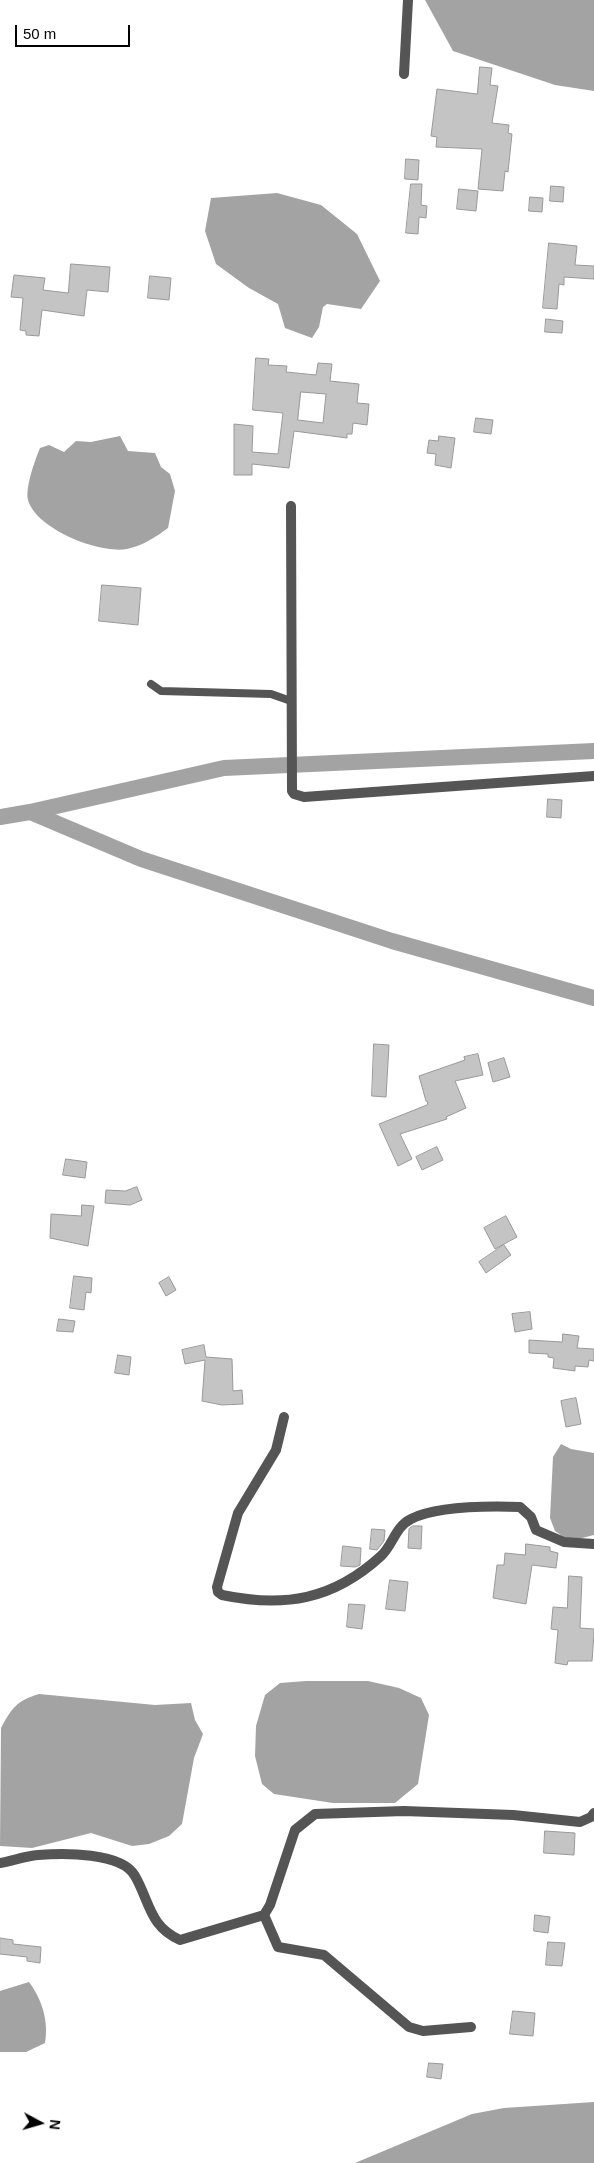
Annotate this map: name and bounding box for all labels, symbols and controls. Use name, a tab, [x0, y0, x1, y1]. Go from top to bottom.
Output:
scale bar	[18, 15, 132, 47]
text: 50 m	[23, 25, 56, 42]
north arrow	[15, 2098, 65, 2148]
text: N	[46, 2119, 63, 2130]

